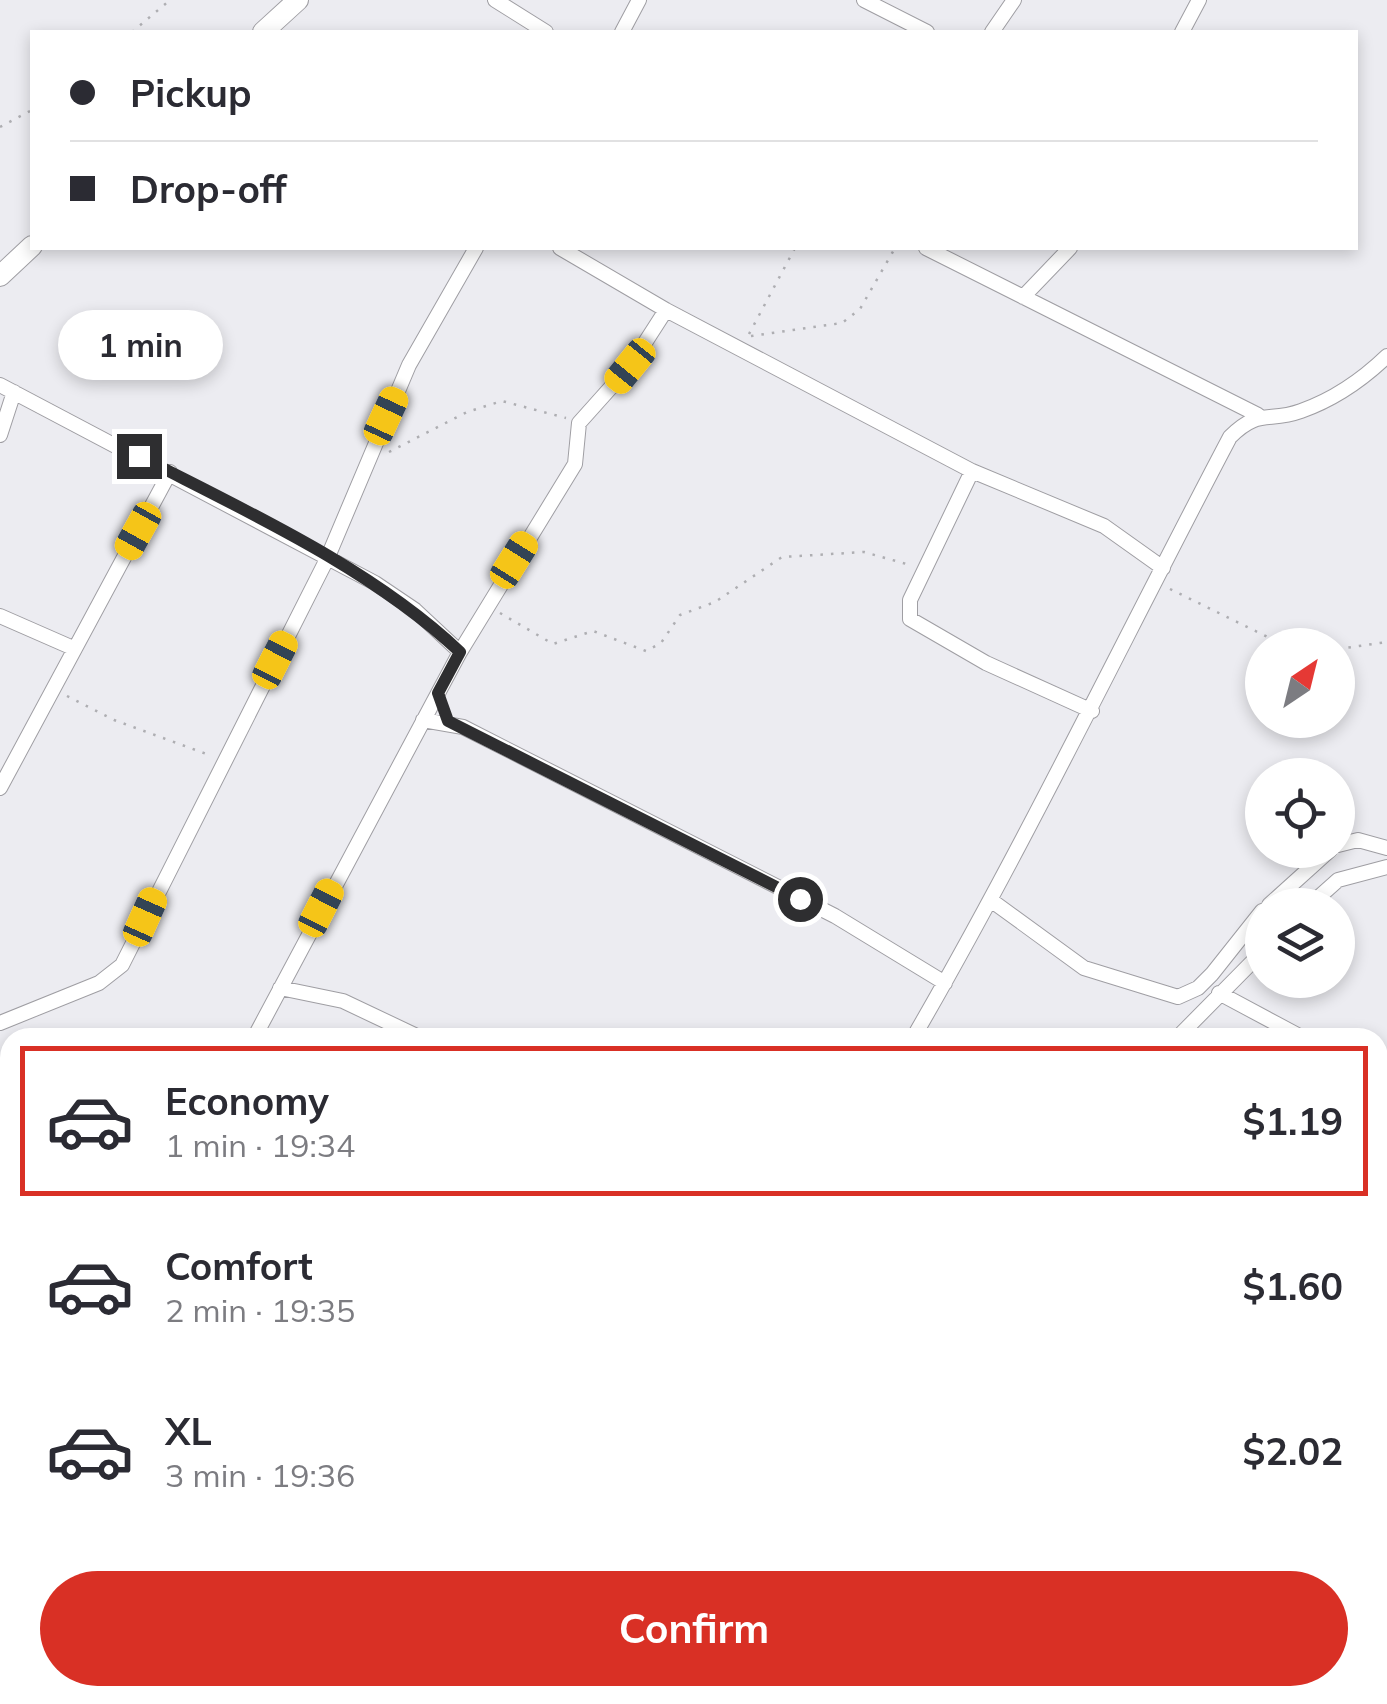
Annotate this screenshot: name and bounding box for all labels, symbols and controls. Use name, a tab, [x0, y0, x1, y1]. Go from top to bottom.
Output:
text: Pickup	[130, 69, 252, 117]
text: Drop-off	[130, 165, 287, 213]
callout: 1 min	[56, 311, 222, 381]
text: 1 min	[98, 325, 183, 365]
car	[599, 333, 661, 399]
car	[360, 382, 412, 450]
route end	[117, 434, 162, 479]
car	[110, 497, 166, 565]
car	[485, 527, 543, 593]
car	[248, 626, 302, 694]
north arrow	[1245, 628, 1355, 738]
map controls	[1245, 628, 1355, 998]
button: locate	[1245, 758, 1355, 868]
car	[294, 874, 348, 942]
route start	[778, 877, 823, 922]
car	[119, 883, 171, 951]
button: layers	[1245, 888, 1355, 998]
icon: car	[45, 1076, 135, 1166]
text: Economy	[165, 1077, 329, 1125]
text: $1.19	[1242, 1097, 1343, 1145]
text: 1 min · 19:34	[165, 1125, 355, 1165]
icon: car	[45, 1241, 135, 1331]
text: Comfort	[165, 1242, 313, 1290]
text: $1.60	[1242, 1262, 1343, 1310]
text: 2 min · 19:35	[165, 1290, 355, 1330]
icon: car	[45, 1406, 135, 1496]
text: XL	[165, 1407, 212, 1455]
text: $2.02	[1242, 1427, 1343, 1475]
text: 3 min · 19:36	[165, 1455, 355, 1495]
button: Confirm	[40, 1571, 1348, 1686]

